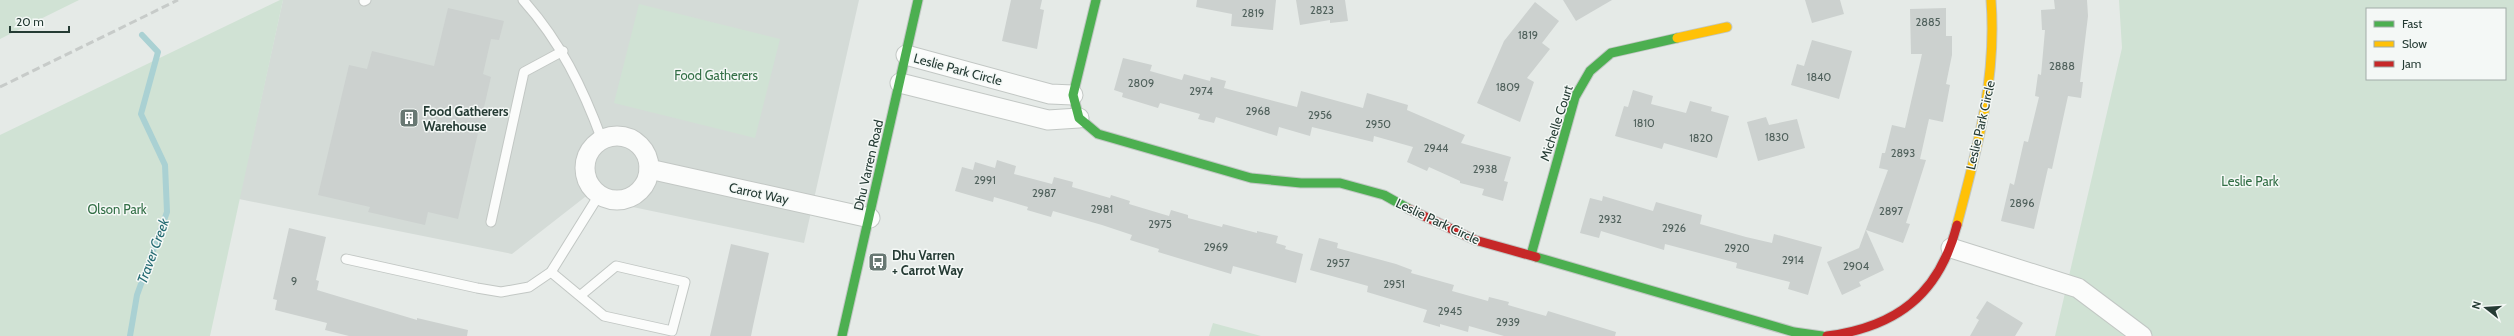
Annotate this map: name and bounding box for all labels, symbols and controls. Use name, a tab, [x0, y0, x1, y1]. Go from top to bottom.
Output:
house number: 2823	[1310, 3, 1334, 17]
house number: 2819	[1242, 6, 1264, 20]
scale bar	[10, 8, 69, 34]
legend	[2366, 8, 2506, 80]
text: 20 m	[16, 14, 44, 29]
house number: 2885	[1915, 15, 1941, 29]
text: Fast	[2402, 16, 2422, 31]
house number: 1819	[1518, 28, 1538, 42]
text: Slow	[2402, 36, 2427, 51]
street label: Leslie Park Circle	[912, 50, 1004, 89]
text: Jam	[2401, 56, 2421, 71]
house number: 2888	[2049, 59, 2075, 73]
park label: Food Gatherers	[674, 67, 758, 83]
house number: 1840	[1807, 70, 1831, 84]
house number: 2809	[1128, 76, 1154, 90]
street label: Leslie Park Circle	[1962, 79, 1998, 171]
house number: 1809	[1496, 80, 1520, 94]
street label: Michelle Court	[1536, 83, 1576, 163]
house number: 2974	[1189, 84, 1213, 98]
place label: Food Gatherers Warehouse	[423, 103, 509, 134]
house number: 2968	[1246, 104, 1270, 118]
building icon: Food Gatherers Warehouse	[398, 107, 420, 129]
house number: 2956	[1308, 108, 1332, 122]
house number: 1810	[1633, 116, 1655, 130]
house number: 2950	[1365, 117, 1391, 131]
street label: Dhu Varren Road	[850, 118, 886, 212]
house number: 1830	[1765, 130, 1789, 144]
house number: 1820	[1689, 131, 1713, 145]
house number: 2944	[1424, 141, 1449, 155]
house number: 2893	[1891, 146, 1915, 160]
house number: 2938	[1473, 162, 1497, 176]
house number: 2991	[974, 173, 996, 187]
park label: Leslie Park	[2221, 173, 2279, 189]
street label: Carrot Way	[728, 179, 791, 207]
house number: 2987	[1032, 186, 1057, 200]
street label: Leslie Park Circle	[1393, 195, 1483, 248]
house number: 2896	[2010, 196, 2034, 210]
park label: Olson Park	[87, 201, 147, 217]
house number: 2981	[1091, 202, 1113, 216]
house number: 2897	[1879, 204, 1904, 218]
house number: 2932	[1598, 212, 1622, 226]
water label: Traver Creek	[133, 215, 174, 286]
house number: 2975	[1148, 217, 1172, 231]
house number: 2926	[1662, 221, 1686, 235]
house number: 2969	[1204, 240, 1228, 254]
house number: 2920	[1724, 241, 1750, 255]
place label: Dhu Varren + Carrot Way	[892, 247, 964, 278]
bus stop icon: Dhu Varren + Carrot Way	[867, 251, 889, 273]
house number: 2914	[1782, 253, 1805, 267]
house number: 2957	[1326, 256, 1350, 270]
house number: 2904	[1843, 259, 1870, 273]
house number: 9	[291, 274, 297, 288]
house number: 2951	[1383, 277, 1405, 291]
north arrow	[2466, 288, 2506, 328]
text: N	[2469, 299, 2484, 311]
house number: 2945	[1438, 304, 1462, 318]
house number: 2939	[1496, 315, 1520, 329]

